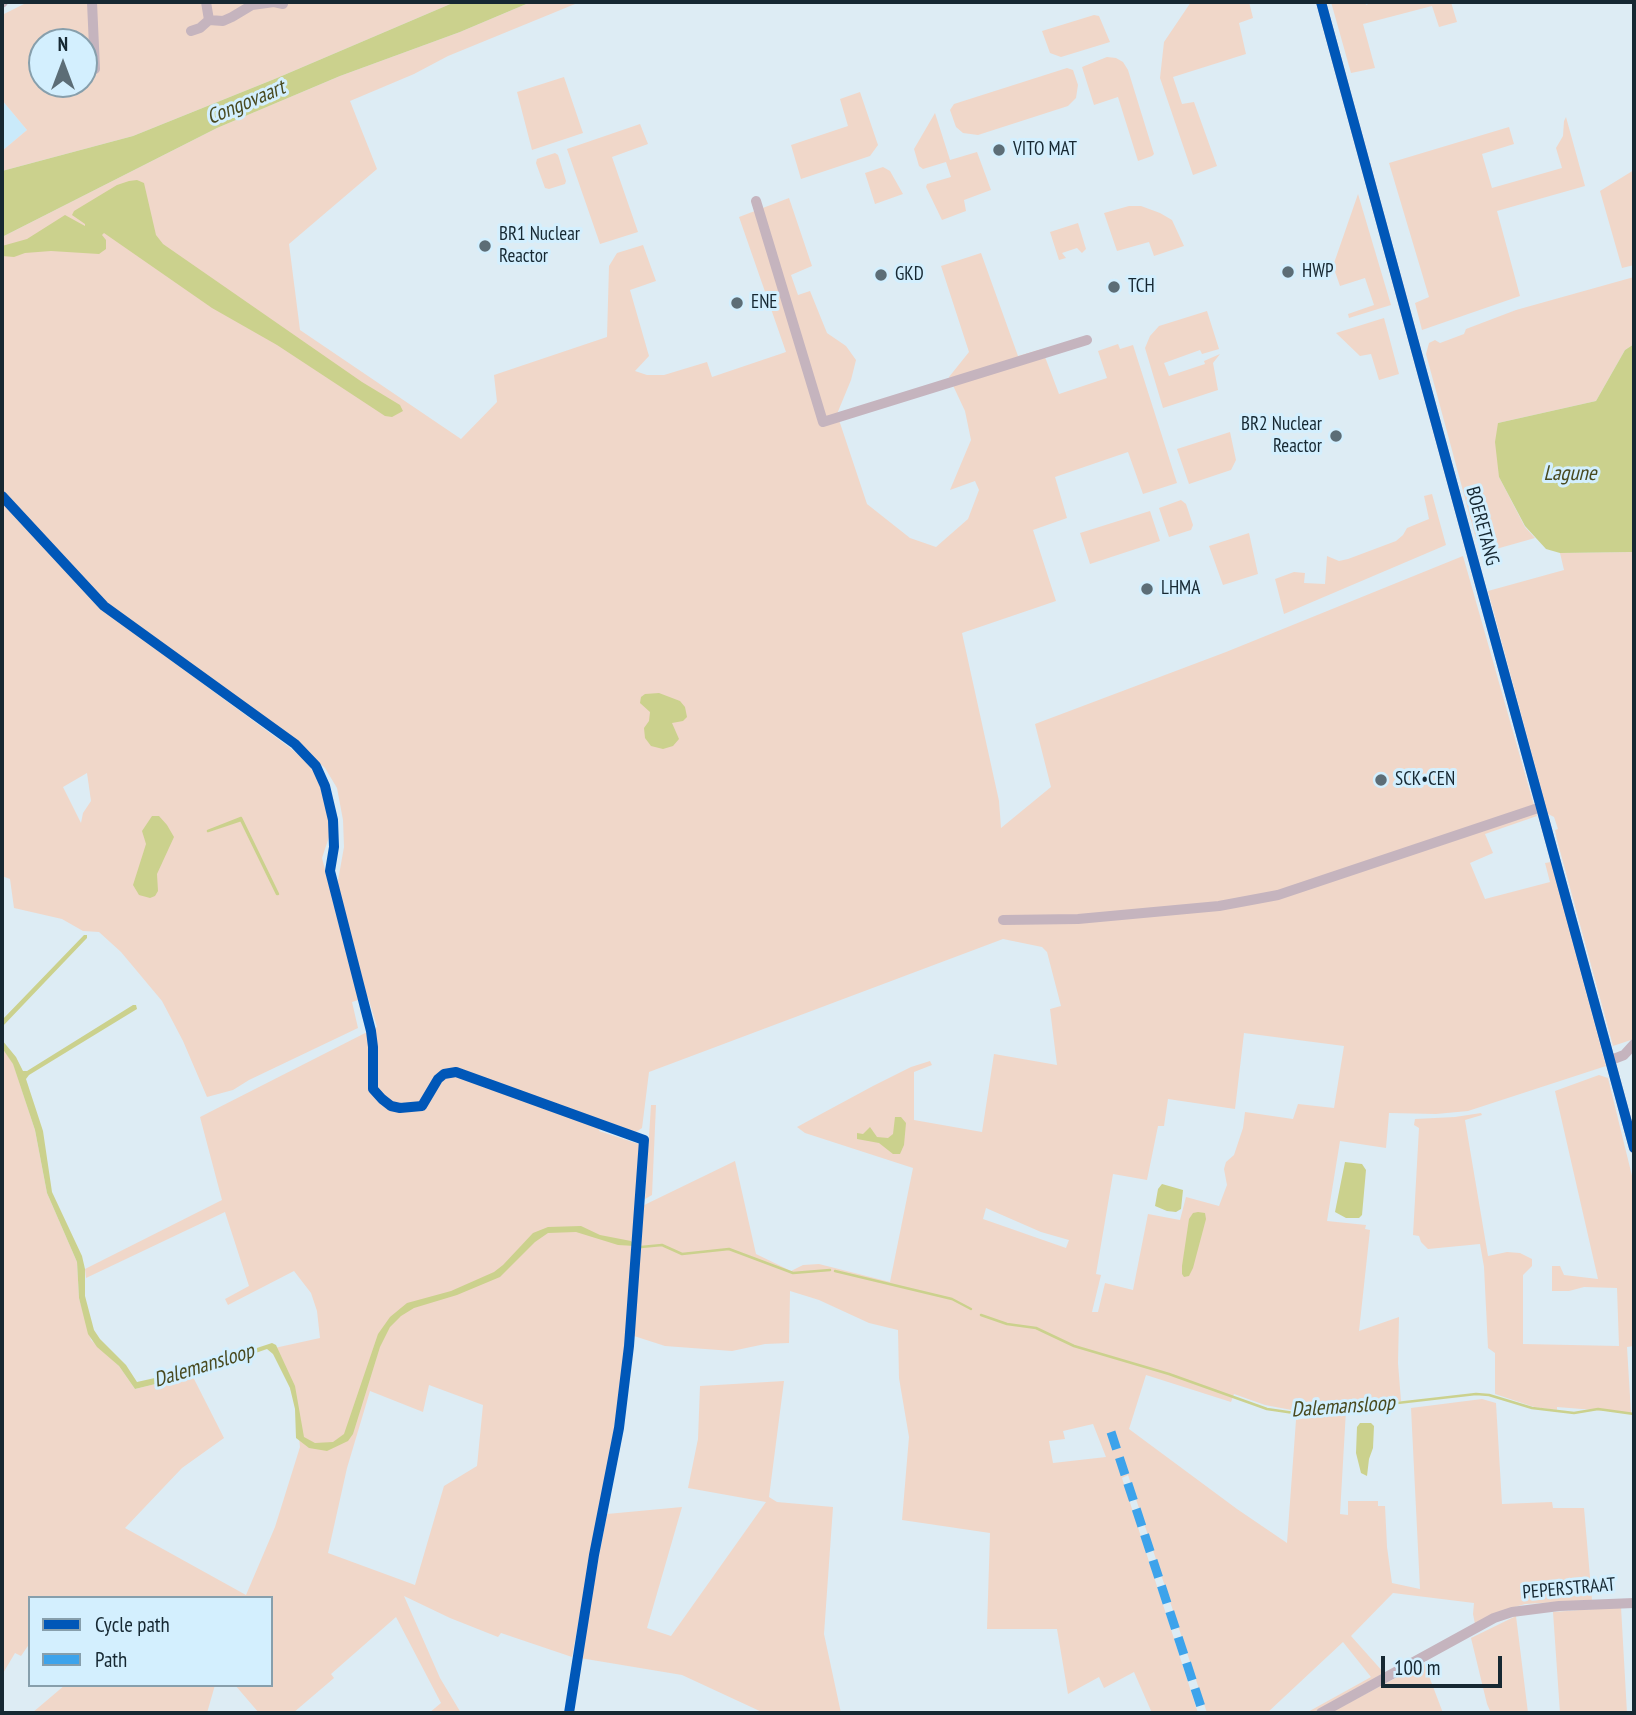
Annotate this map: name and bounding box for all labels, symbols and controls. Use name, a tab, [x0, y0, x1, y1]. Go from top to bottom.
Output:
north arrow	[28, 28, 98, 98]
text: N	[58, 32, 68, 56]
water label: Congovaart	[203, 75, 289, 131]
place label: VITO MAT	[1013, 139, 1077, 161]
marker: VITO MAT	[991, 142, 1007, 158]
place label: BR1 Nuclear Reactor	[499, 224, 580, 268]
marker: BR1 Nuclear Reactor	[477, 238, 493, 254]
place label: HWP	[1302, 261, 1334, 283]
place label: GKD	[895, 264, 924, 286]
marker: HWP	[1280, 264, 1296, 280]
marker: GKD	[873, 267, 889, 283]
place label: TCH	[1128, 276, 1155, 298]
marker: TCH	[1106, 279, 1122, 295]
place label: ENE	[751, 292, 778, 314]
marker: ENE	[729, 295, 745, 311]
place label: BR2 Nuclear Reactor	[1241, 414, 1322, 458]
marker: BR2 Nuclear Reactor	[1328, 428, 1344, 444]
water label: Lagune	[1544, 461, 1596, 487]
street label: BOERETANG	[1461, 484, 1503, 568]
place label: LHMA	[1161, 578, 1200, 600]
marker: LHMA	[1139, 581, 1155, 597]
place label: SCK•CEN	[1395, 769, 1455, 791]
marker: SCK•CEN	[1373, 772, 1389, 788]
water label: Dalemansloop	[151, 1339, 257, 1393]
water label: Dalemansloop	[1290, 1391, 1396, 1423]
street label: PEPERSTRAAT	[1522, 1574, 1616, 1604]
legend	[28, 1596, 273, 1687]
text: Cycle path	[95, 1611, 170, 1638]
scale bar	[1384, 1642, 1505, 1686]
text: Path	[95, 1646, 127, 1673]
text: 100 m	[1394, 1654, 1440, 1681]

